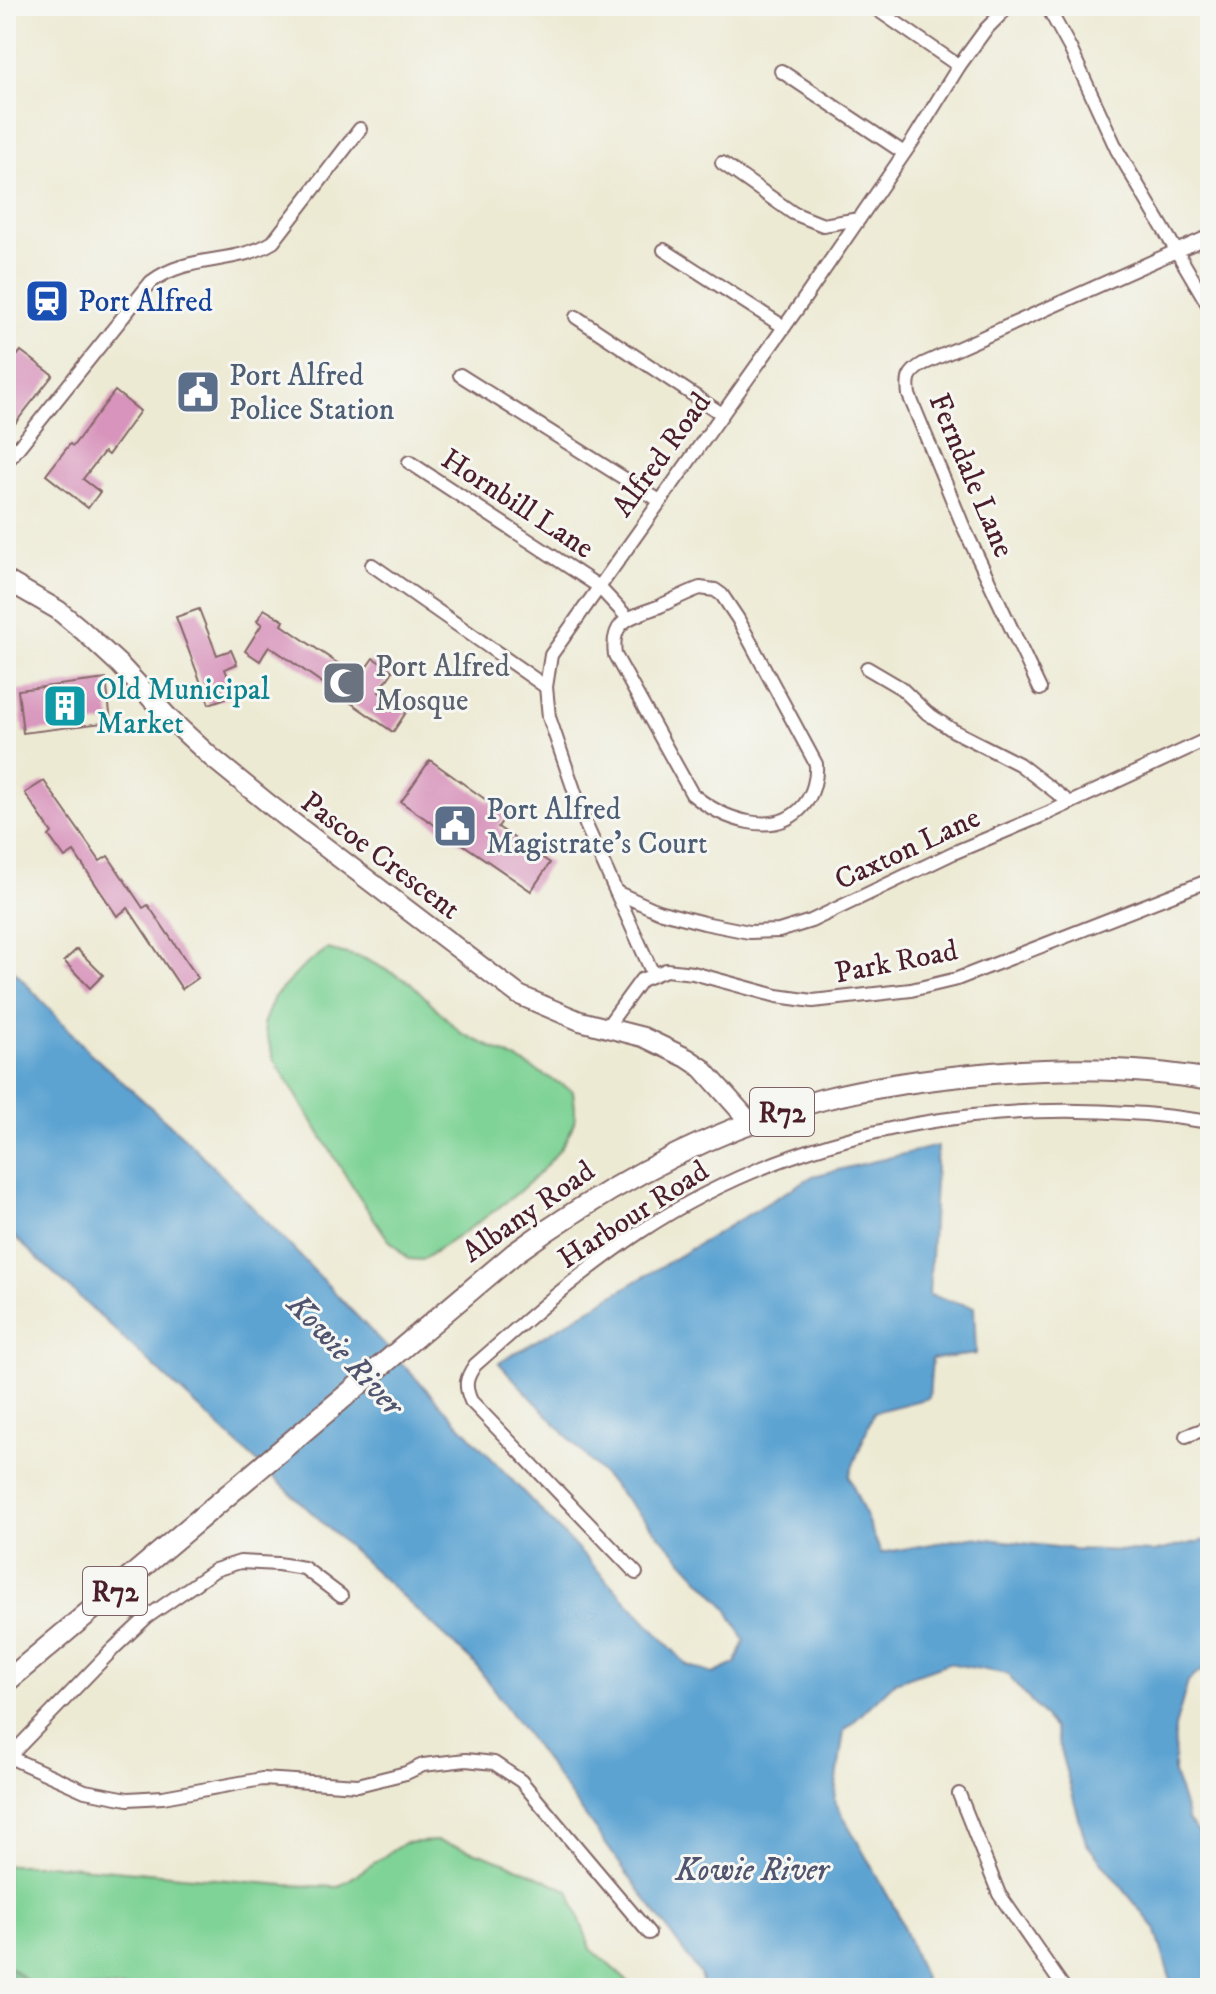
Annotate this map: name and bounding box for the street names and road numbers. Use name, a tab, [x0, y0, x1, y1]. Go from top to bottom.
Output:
street label: Alfred Road	[605, 385, 720, 524]
street label: Ferndale Lane	[919, 388, 1022, 563]
street label: Hornbill Lane	[434, 441, 600, 567]
street label: Pascoe Crescent	[293, 784, 467, 928]
street label: Caxton Lane	[829, 800, 986, 899]
street label: Park Road	[832, 932, 961, 993]
road number: R72	[750, 1088, 814, 1136]
street label: Albany Road	[456, 1153, 602, 1271]
street label: Harbour Road	[552, 1153, 716, 1278]
road number: R72	[83, 1567, 147, 1615]

